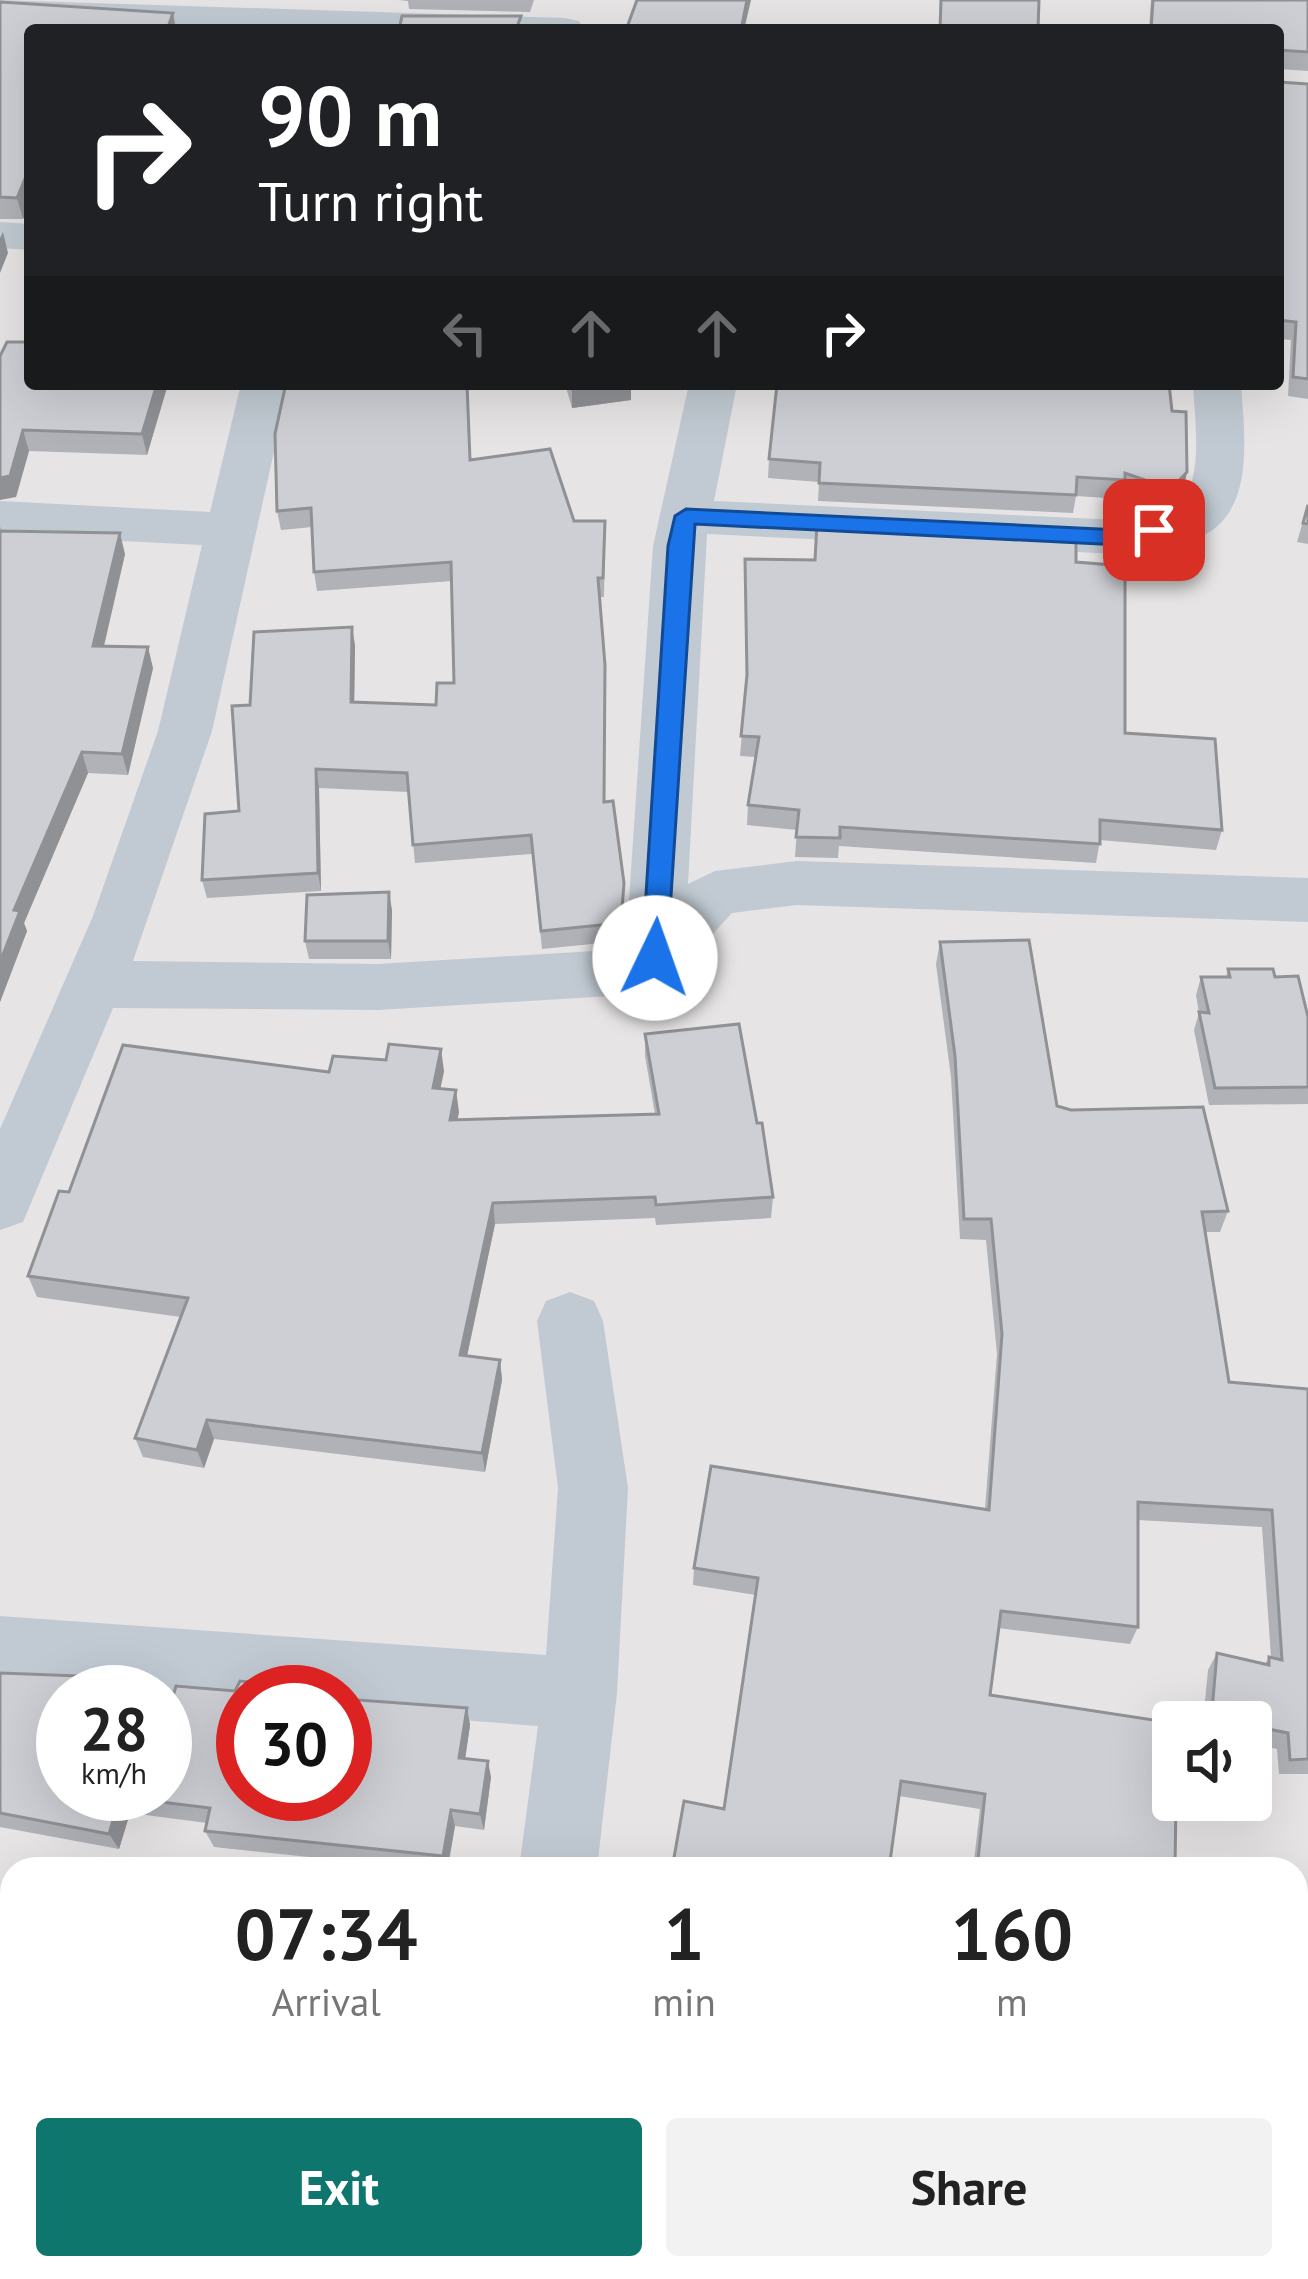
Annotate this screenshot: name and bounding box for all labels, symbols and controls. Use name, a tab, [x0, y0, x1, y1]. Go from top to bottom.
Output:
text: 90 m	[258, 60, 442, 169]
icon: right	[60, 72, 216, 228]
text: Turn right	[258, 166, 483, 236]
icon: left	[432, 300, 498, 366]
icon: ahead	[558, 300, 624, 366]
icon: ahead	[684, 300, 750, 366]
icon: right	[810, 300, 876, 366]
pin	[1103, 479, 1205, 581]
icon: arrive	[1121, 497, 1187, 563]
position arrow	[592, 895, 718, 1021]
speed limit sign: 30	[216, 1665, 372, 1821]
text: 28	[80, 1689, 148, 1767]
map controls	[1152, 1701, 1272, 1821]
button: sound	[1152, 1701, 1272, 1821]
text: km/h	[81, 1753, 147, 1792]
text: 07:34	[235, 1887, 418, 1980]
text: 1	[664, 1887, 705, 1980]
text: 160	[951, 1887, 1073, 1980]
text: Arrival	[272, 1976, 381, 2027]
text: min	[652, 1976, 716, 2027]
text: m	[996, 1976, 1028, 2027]
button: Exit	[36, 2118, 642, 2256]
button: Share	[666, 2118, 1272, 2256]

